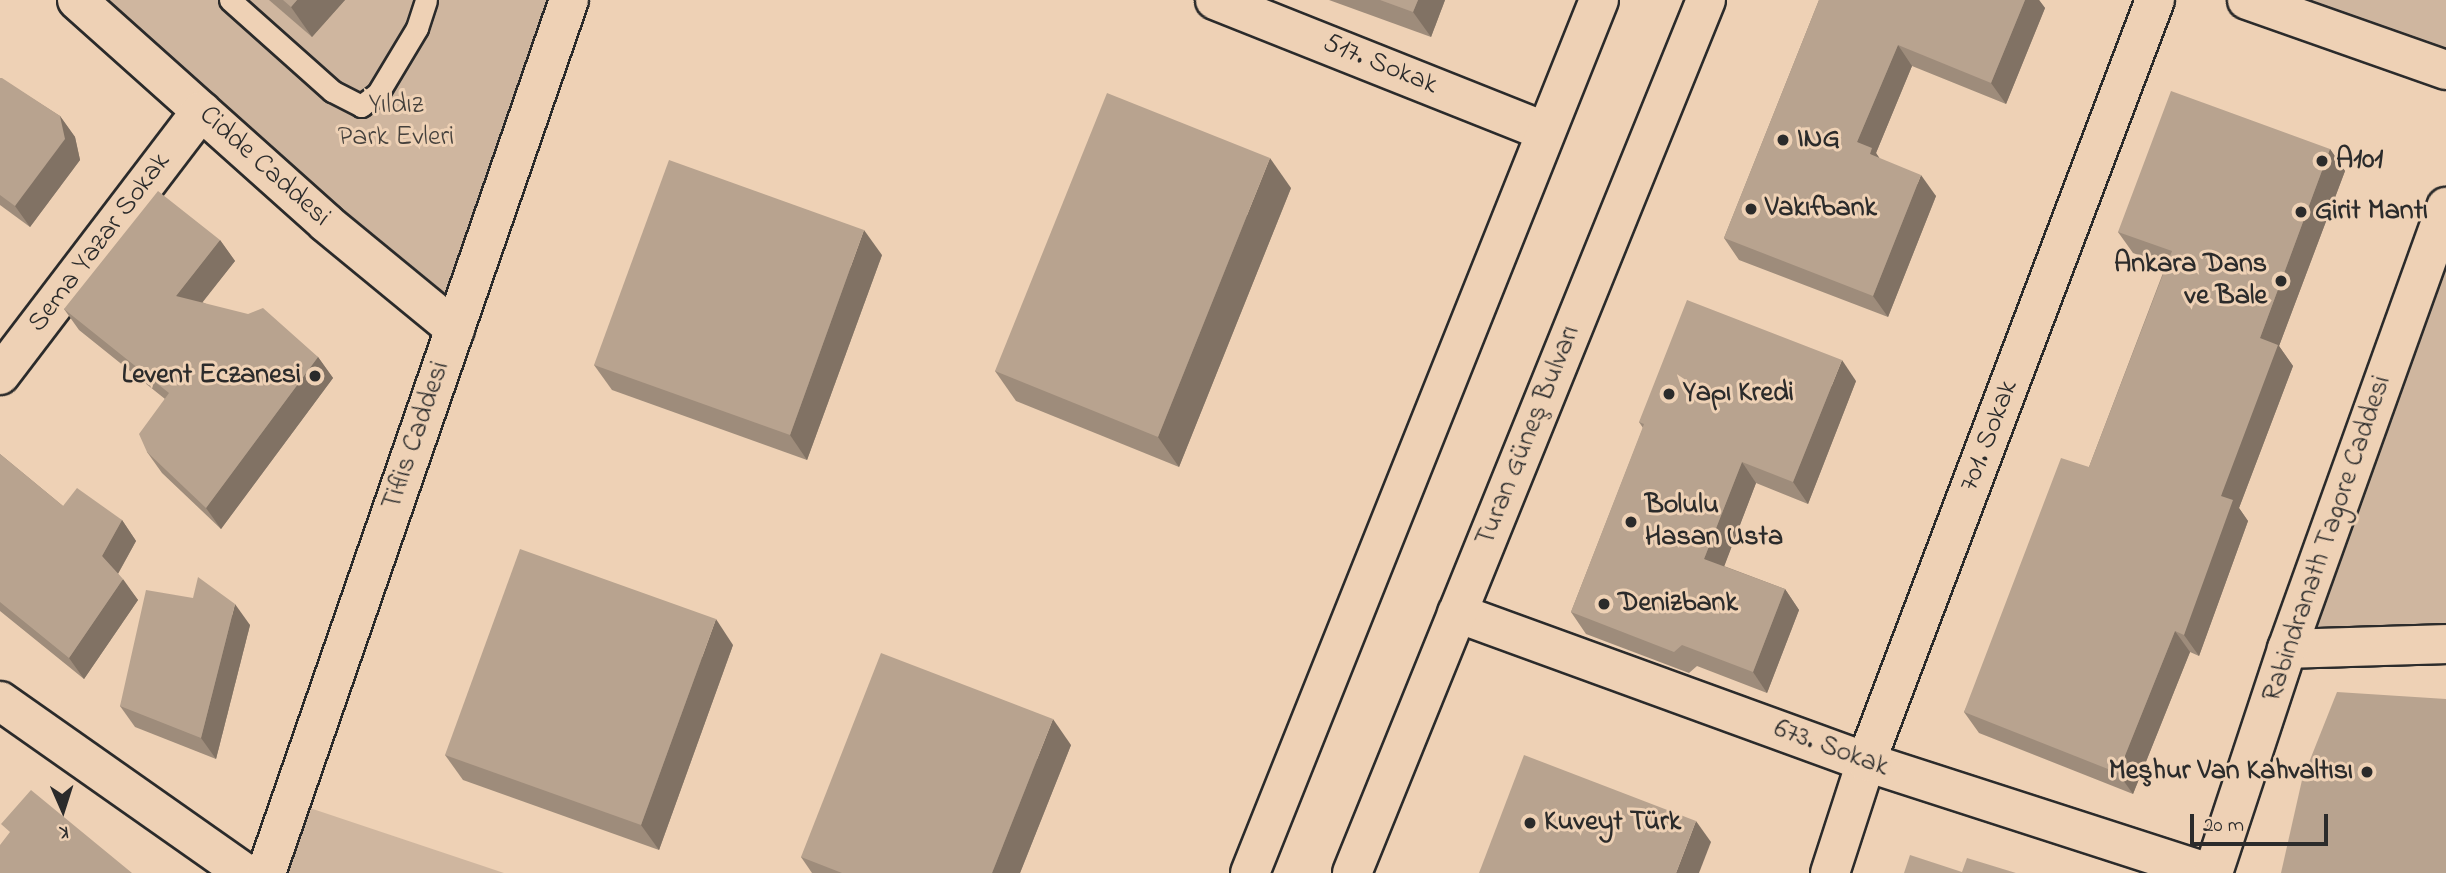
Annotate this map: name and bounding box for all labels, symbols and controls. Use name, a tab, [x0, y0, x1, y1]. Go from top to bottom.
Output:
street label: 517. Sokak	[1318, 27, 1442, 103]
park label: Yıldız Park Evleri	[338, 89, 454, 155]
street label: Cidde Caddesi	[191, 99, 337, 235]
place label: ING	[1797, 123, 1840, 157]
marker: ING	[1775, 132, 1791, 148]
place label: A101	[2336, 144, 2383, 178]
street label: Sema Yazar Sokak	[22, 147, 178, 339]
marker: A101	[2314, 153, 2330, 169]
place label: Vakıfbank	[1765, 192, 1877, 226]
place label: Girit Mantı	[2315, 195, 2428, 229]
marker: Vakıfbank	[1743, 201, 1759, 217]
marker: Girit Mantı	[2293, 204, 2309, 220]
place label: Ankara Dans ve Bale	[2114, 248, 2267, 314]
marker: Ankara Dans ve Bale	[2273, 273, 2289, 289]
street label: Turan Güneş Bulvarı	[1469, 321, 1589, 551]
street label: Tiflis Caddesi	[376, 357, 458, 515]
place label: Levent Eczanesi	[122, 359, 301, 393]
marker: Levent Eczanesi	[307, 368, 323, 384]
street label: Rabindranath Tagore Caddesi	[2256, 371, 2400, 707]
street label: 701. Sokak	[1953, 376, 2027, 496]
place label: Yapı Kredi	[1683, 377, 1794, 411]
marker: Yapı Kredi	[1661, 386, 1677, 402]
place label: Bolulu Hasan Usta	[1645, 489, 1783, 555]
marker: Bolulu Hasan Usta	[1623, 514, 1639, 530]
place label: Denizbank	[1618, 587, 1738, 621]
marker: Denizbank	[1596, 596, 1612, 612]
street label: 673. Sokak	[1769, 713, 1893, 785]
place label: Meşhur Van Kahvaltısı	[2109, 755, 2353, 789]
marker: Meşhur Van Kahvaltısı	[2359, 764, 2375, 780]
north arrow	[28, 775, 98, 845]
scale bar	[2194, 800, 2332, 844]
place label: Kuveyt Türk	[1544, 806, 1681, 840]
text: 20 m	[2203, 811, 2244, 841]
marker: Kuveyt Türk	[1522, 815, 1538, 831]
text: K	[59, 818, 69, 845]

